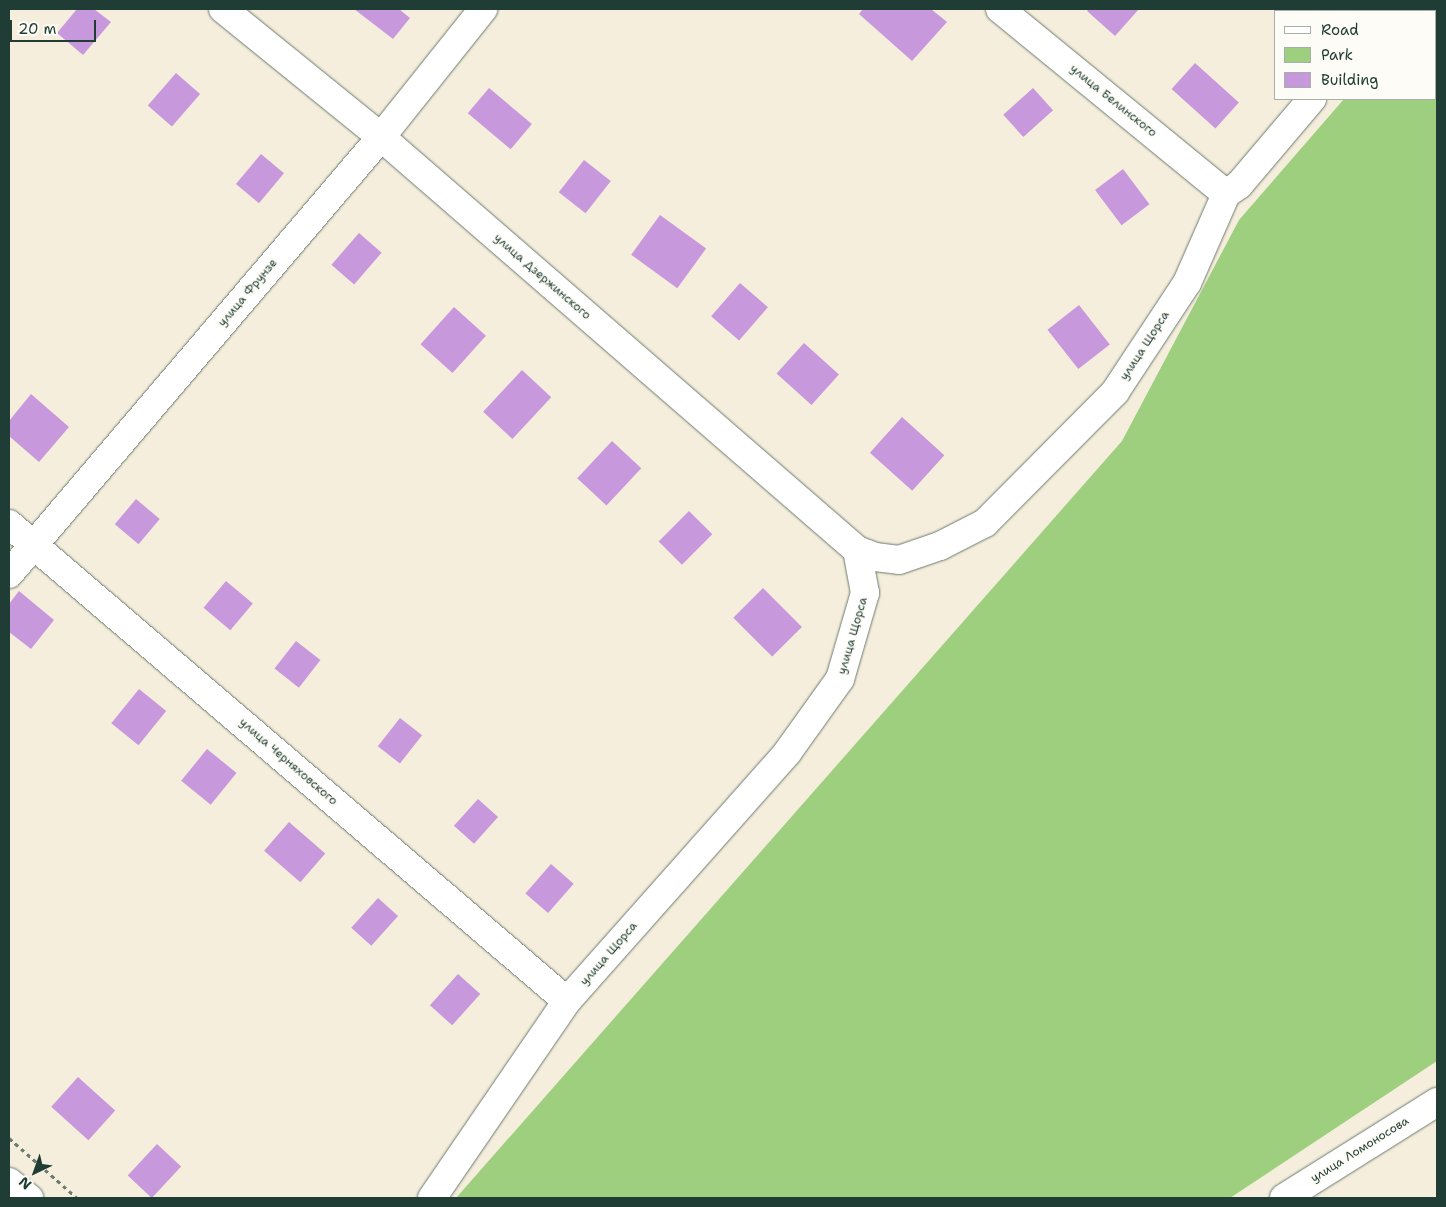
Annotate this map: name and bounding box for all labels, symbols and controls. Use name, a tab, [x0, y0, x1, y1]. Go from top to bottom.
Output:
scale bar	[12, 10, 99, 42]
legend	[1274, 10, 1436, 100]
text: 20 m	[18, 19, 57, 39]
text: Road	[1321, 20, 1359, 40]
text: Park	[1321, 45, 1353, 65]
street label: улица Белинского	[1067, 62, 1159, 140]
text: Building	[1321, 70, 1378, 90]
street label: улица Дзержинского	[491, 231, 593, 323]
street label: улица Фрунзе	[215, 256, 281, 330]
street label: улица Щорса	[1117, 309, 1173, 383]
street label: улица Щорса	[835, 596, 871, 676]
street label: улица Черняховского	[236, 715, 340, 809]
street label: улица Щорса	[577, 919, 641, 989]
street label: улица Ломоносова	[1308, 1114, 1412, 1186]
north arrow	[10, 1147, 60, 1197]
text: N	[15, 1173, 35, 1194]

